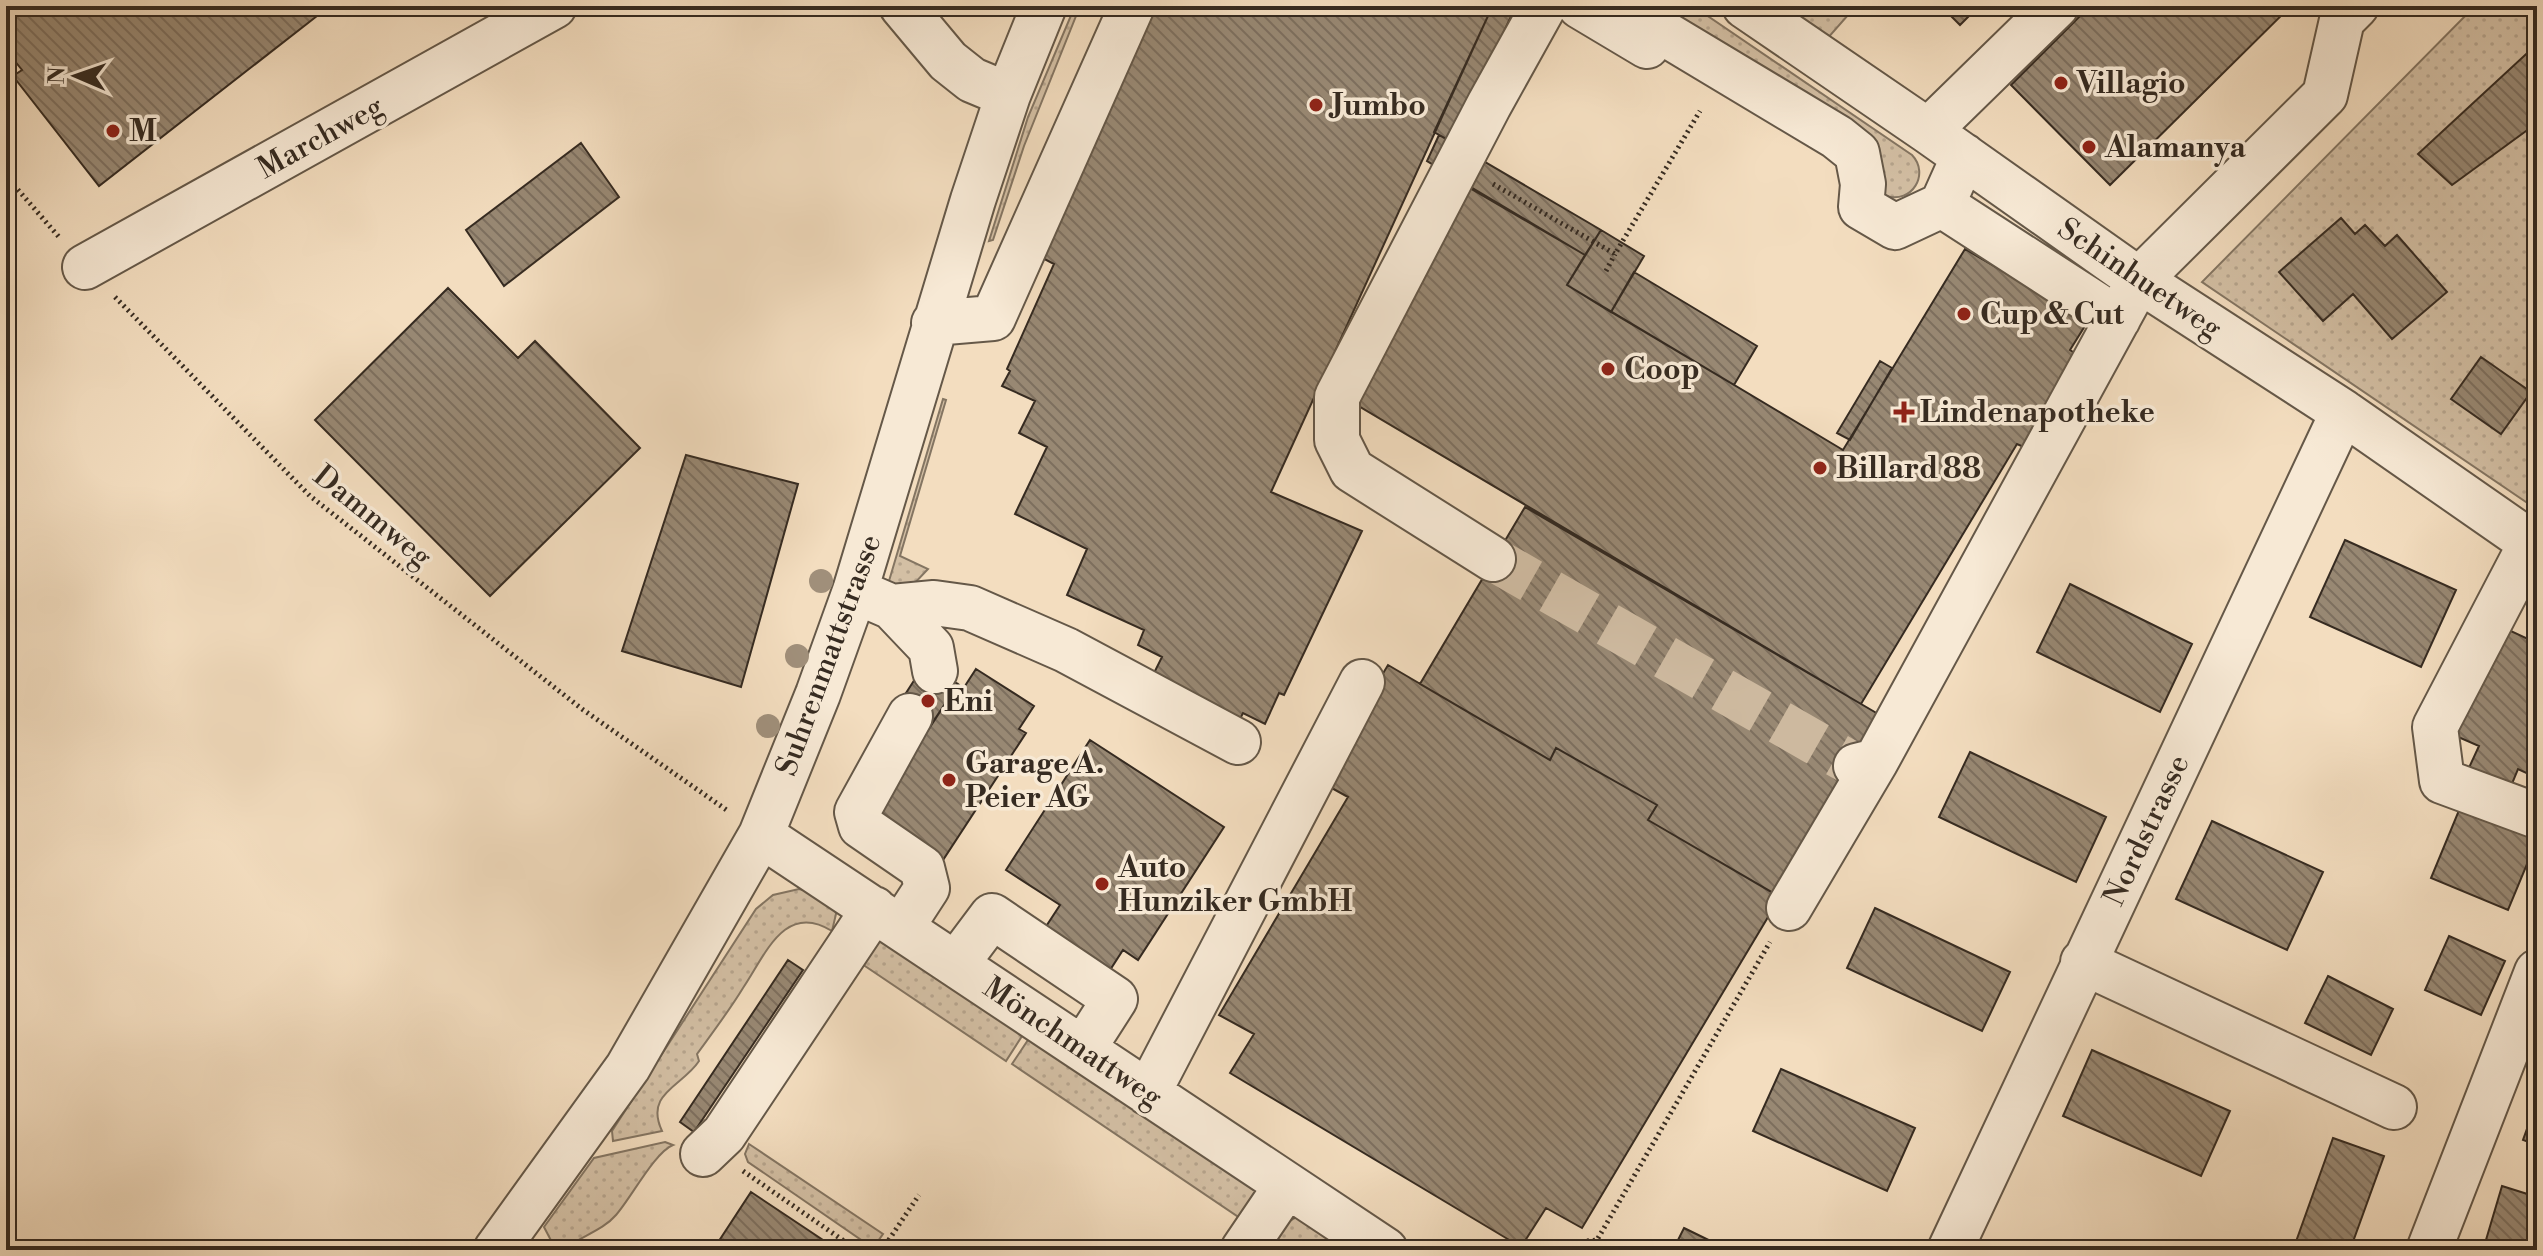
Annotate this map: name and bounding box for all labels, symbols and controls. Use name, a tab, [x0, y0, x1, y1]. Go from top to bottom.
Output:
north arrow	[36, 36, 116, 116]
place label: Villagio	[2076, 65, 2186, 103]
text: N	[44, 66, 71, 85]
marker: Villagio	[2052, 74, 2070, 92]
place label: Jumbo	[1328, 87, 1426, 125]
street label: Marchweg	[251, 88, 390, 188]
marker: Jumbo	[1307, 96, 1325, 114]
place label: M	[129, 113, 157, 151]
marker: M	[104, 122, 122, 140]
place label: Alamanya	[2104, 129, 2247, 167]
marker: Alamanya	[2080, 138, 2098, 156]
street label: Schinhuetweg	[2050, 210, 2229, 348]
place label: Cup & Cut	[1980, 296, 2124, 334]
marker: Cup & Cut	[1955, 305, 1973, 323]
place label: Coop	[1624, 351, 1700, 389]
marker: Coop	[1599, 360, 1617, 378]
place label: Lindenapotheke	[1920, 394, 2155, 432]
marker: Lindenapotheke	[1895, 403, 1913, 421]
place label: Billard 88	[1836, 450, 1981, 488]
street label: Dammweg	[305, 457, 440, 577]
marker: Billard 88	[1811, 459, 1829, 477]
street label: Suhrenmattstrasse	[768, 529, 890, 781]
place label: Eni	[944, 683, 993, 721]
marker: Eni	[919, 692, 937, 710]
place label: Garage A. Peier AG	[965, 745, 1104, 817]
street label: Nordstrasse	[2095, 749, 2198, 912]
marker: Garage A. Peier AG	[940, 771, 958, 789]
place label: Auto Hunziker GmbH	[1117, 849, 1352, 921]
marker: Auto Hunziker GmbH	[1093, 875, 1111, 893]
street label: Mönchmattweg	[976, 969, 1170, 1117]

